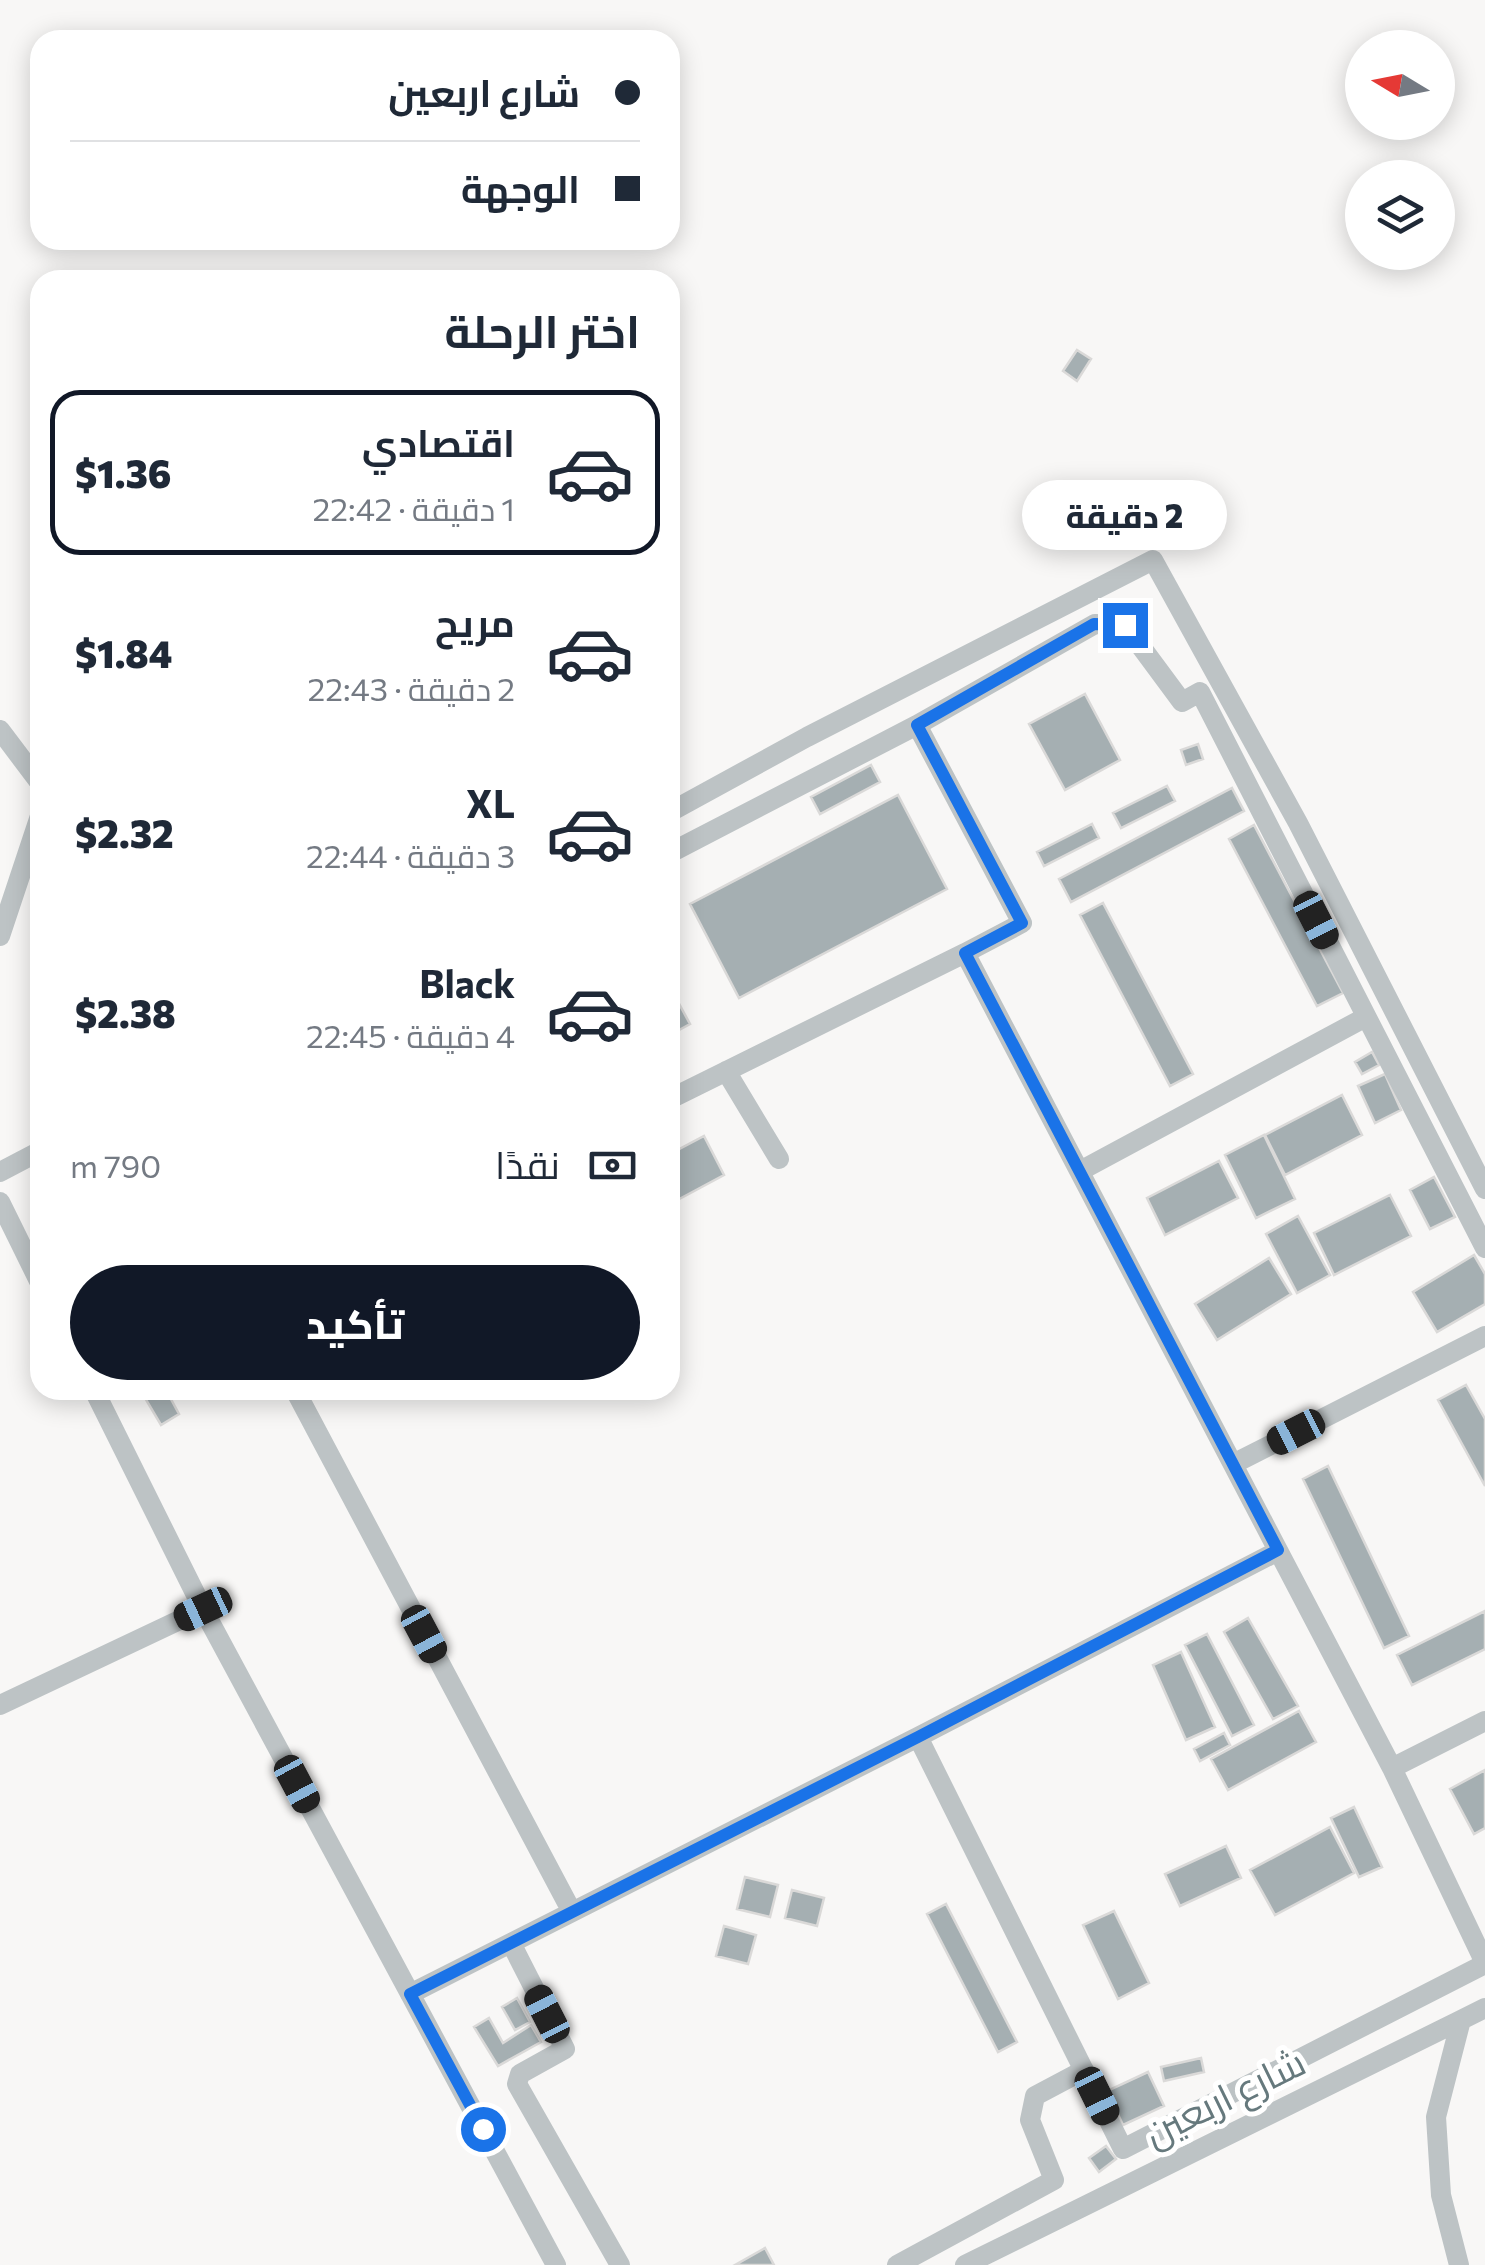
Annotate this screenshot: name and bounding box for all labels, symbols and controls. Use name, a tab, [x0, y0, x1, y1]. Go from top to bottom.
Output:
north arrow	[1345, 30, 1455, 140]
map controls	[1345, 30, 1455, 270]
text: شارع اربعين	[388, 68, 580, 115]
button: layers	[1345, 160, 1455, 270]
text: الوجهة	[461, 164, 580, 211]
text: اختر الرحلة	[444, 302, 640, 357]
text: اقتصادي	[362, 418, 515, 465]
icon: car	[545, 428, 635, 518]
text: $1.36	[75, 449, 172, 496]
callout: 2 دقيقة	[1022, 480, 1228, 550]
text: 1 دقيقة · 22:42	[313, 488, 515, 528]
text: 2 دقيقة	[1066, 495, 1183, 535]
text: مريح	[435, 598, 515, 645]
route end	[1103, 603, 1148, 648]
icon: car	[545, 608, 635, 698]
text: $1.84	[75, 629, 172, 676]
text: 2 دقيقة · 22:43	[308, 668, 515, 708]
text: XL	[466, 779, 515, 826]
icon: car	[545, 788, 635, 878]
text: $2.32	[75, 809, 174, 856]
text: 3 دقيقة · 22:44	[306, 835, 515, 875]
car	[1289, 886, 1343, 954]
text: Black	[419, 959, 515, 1006]
icon: car	[545, 968, 635, 1058]
text: $2.38	[75, 989, 176, 1036]
text: 4 دقيقة · 22:45	[306, 1015, 515, 1055]
icon: cash	[585, 1138, 640, 1193]
text: نقدًا	[495, 1140, 560, 1187]
text: 790 m	[70, 1145, 161, 1185]
button: تأكيد	[70, 1265, 640, 1380]
car	[1262, 1405, 1330, 1459]
car	[169, 1583, 237, 1635]
car	[397, 1600, 451, 1668]
car	[270, 1750, 324, 1818]
car	[520, 1980, 574, 2048]
street label: شارع اربعين	[1136, 2037, 1314, 2158]
car	[1070, 2062, 1124, 2130]
route start	[461, 2107, 506, 2152]

